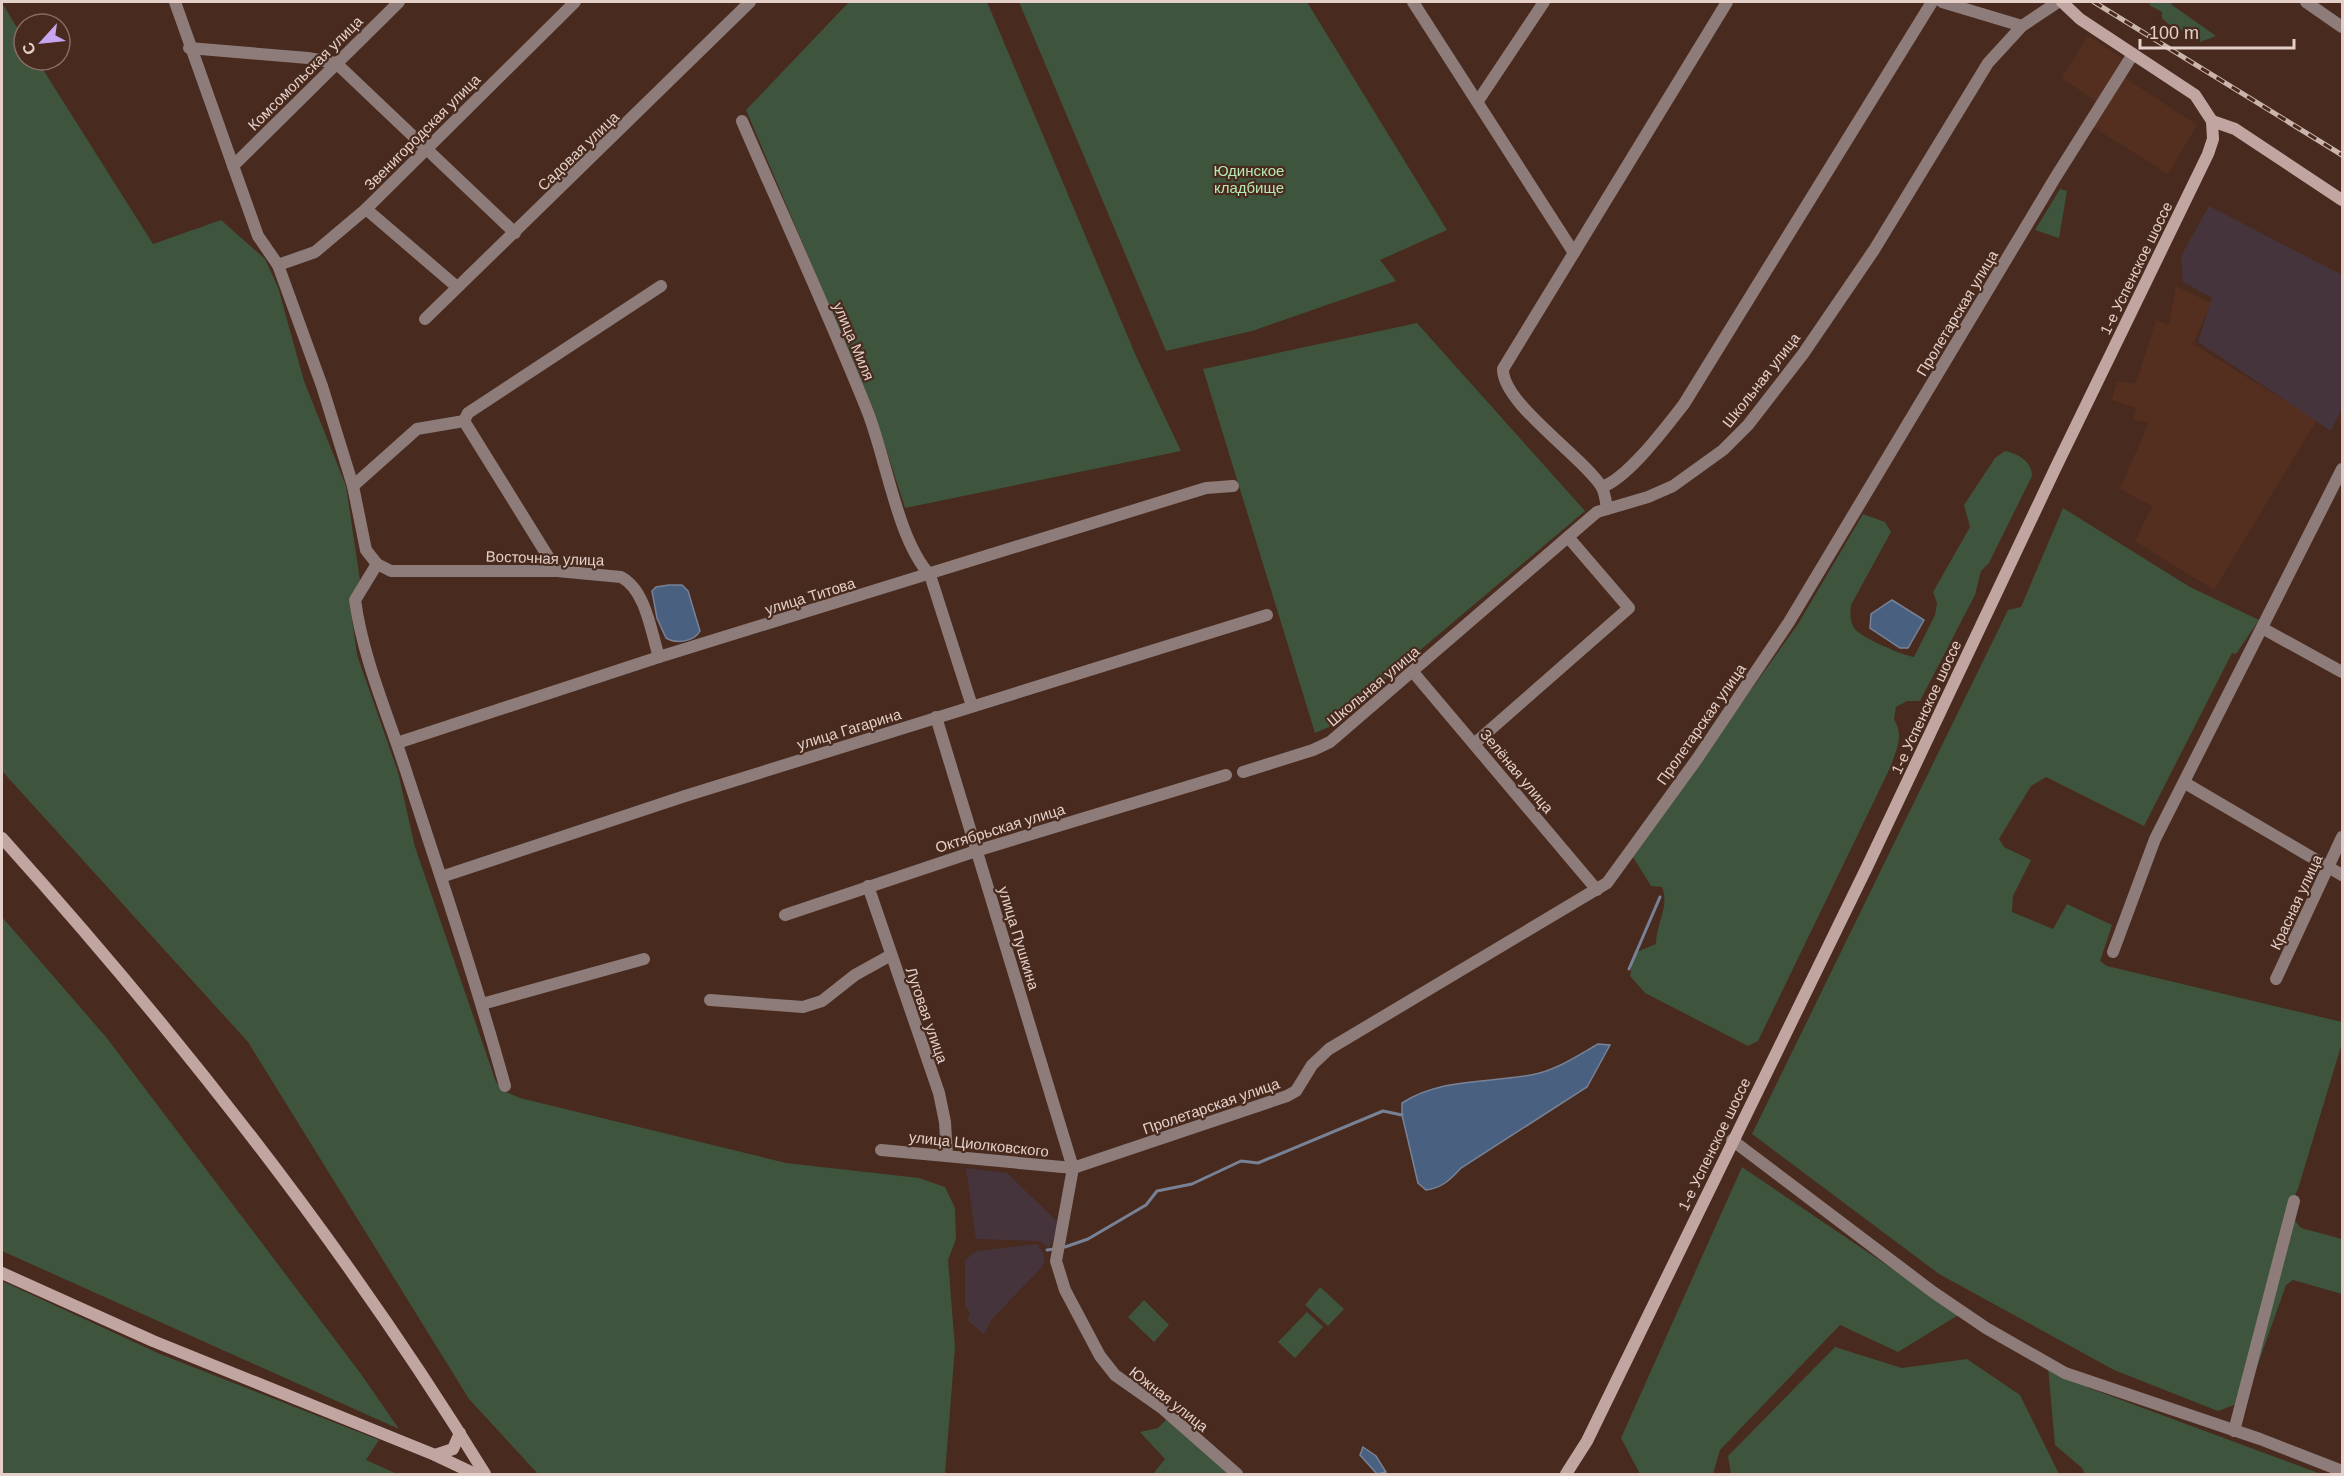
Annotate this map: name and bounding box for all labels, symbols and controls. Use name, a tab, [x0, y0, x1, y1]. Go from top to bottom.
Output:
north arrow	[12, 12, 72, 72]
street label: Комсомольская улица	[244, 12, 366, 134]
scale bar	[2140, 12, 2294, 50]
text: 100 m	[2149, 23, 2199, 43]
text: С	[19, 39, 39, 58]
street label: Звенигородская улица	[361, 70, 484, 193]
street label: Садовая улица	[534, 108, 623, 194]
park label: Юдинское кладбище	[1214, 162, 1284, 196]
street label: 1-е Успенское шоссе	[2096, 199, 2176, 337]
street label: Пролетарская улица	[1913, 247, 2002, 379]
street label: улица Миля	[830, 299, 878, 383]
street label: Школьная улица	[1719, 329, 1804, 431]
street label: Восточная улица	[485, 547, 605, 569]
street label: улица Титова	[763, 574, 858, 618]
street label: 1-е Успенское шоссе	[1888, 638, 1964, 776]
street label: Школьная улица	[1323, 642, 1423, 730]
street label: Пролетарская улица	[1653, 660, 1749, 788]
street label: улица Гагарина	[795, 705, 904, 753]
street label: Зелёная улица	[1477, 726, 1557, 817]
street label: Октябрьская улица	[933, 800, 1067, 856]
street label: Красная улица	[2267, 851, 2326, 952]
street label: улица Пушкина	[995, 884, 1043, 992]
street label: Луговая улица	[903, 965, 952, 1066]
street label: Пролетарская улица	[1140, 1074, 1282, 1137]
street label: 1-е Успенское шоссе	[1674, 1075, 1754, 1213]
street label: улица Циолковского	[908, 1128, 1050, 1160]
street label: Южная улица	[1126, 1363, 1212, 1435]

